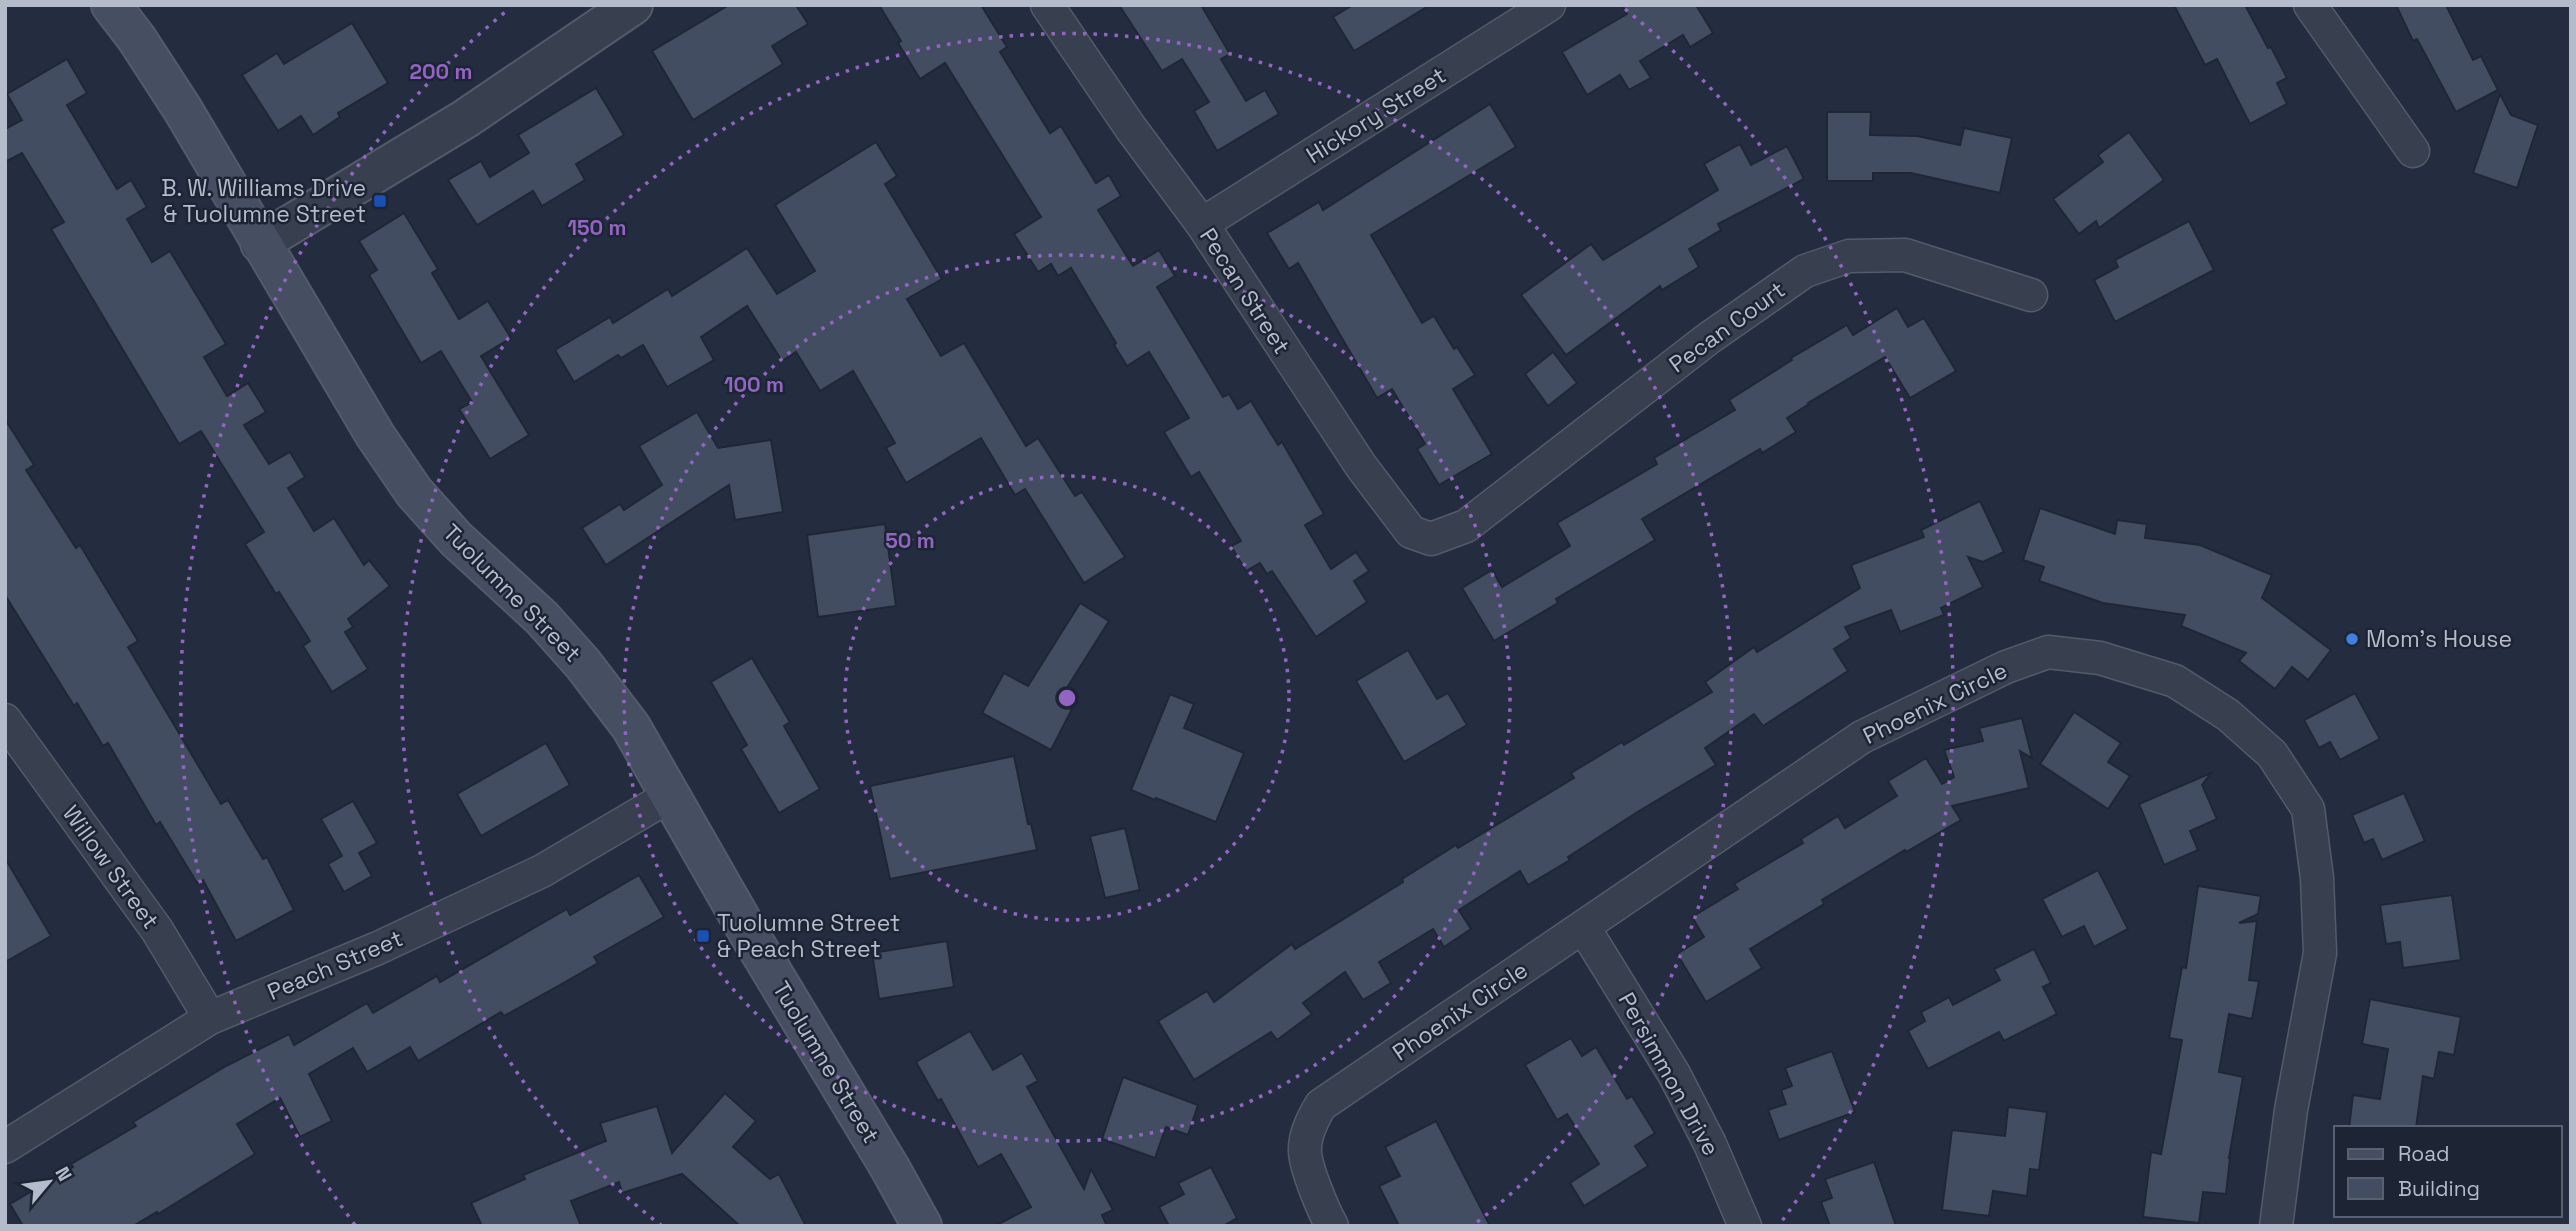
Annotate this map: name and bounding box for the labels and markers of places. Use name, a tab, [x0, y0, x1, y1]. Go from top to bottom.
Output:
place label: B. W. Williams Drive & Tuolumne Street	[161, 173, 366, 229]
marker: B. W. Williams Drive & Tuolumne Street	[372, 193, 388, 209]
place label: Mom’s House	[2366, 624, 2512, 654]
marker: Mom’s House	[2344, 631, 2360, 647]
centre of rings	[1055, 686, 1079, 710]
place label: Tuolumne Street & Peach Street	[717, 908, 900, 964]
marker: Tuolumne Street & Peach Street	[695, 928, 711, 944]

